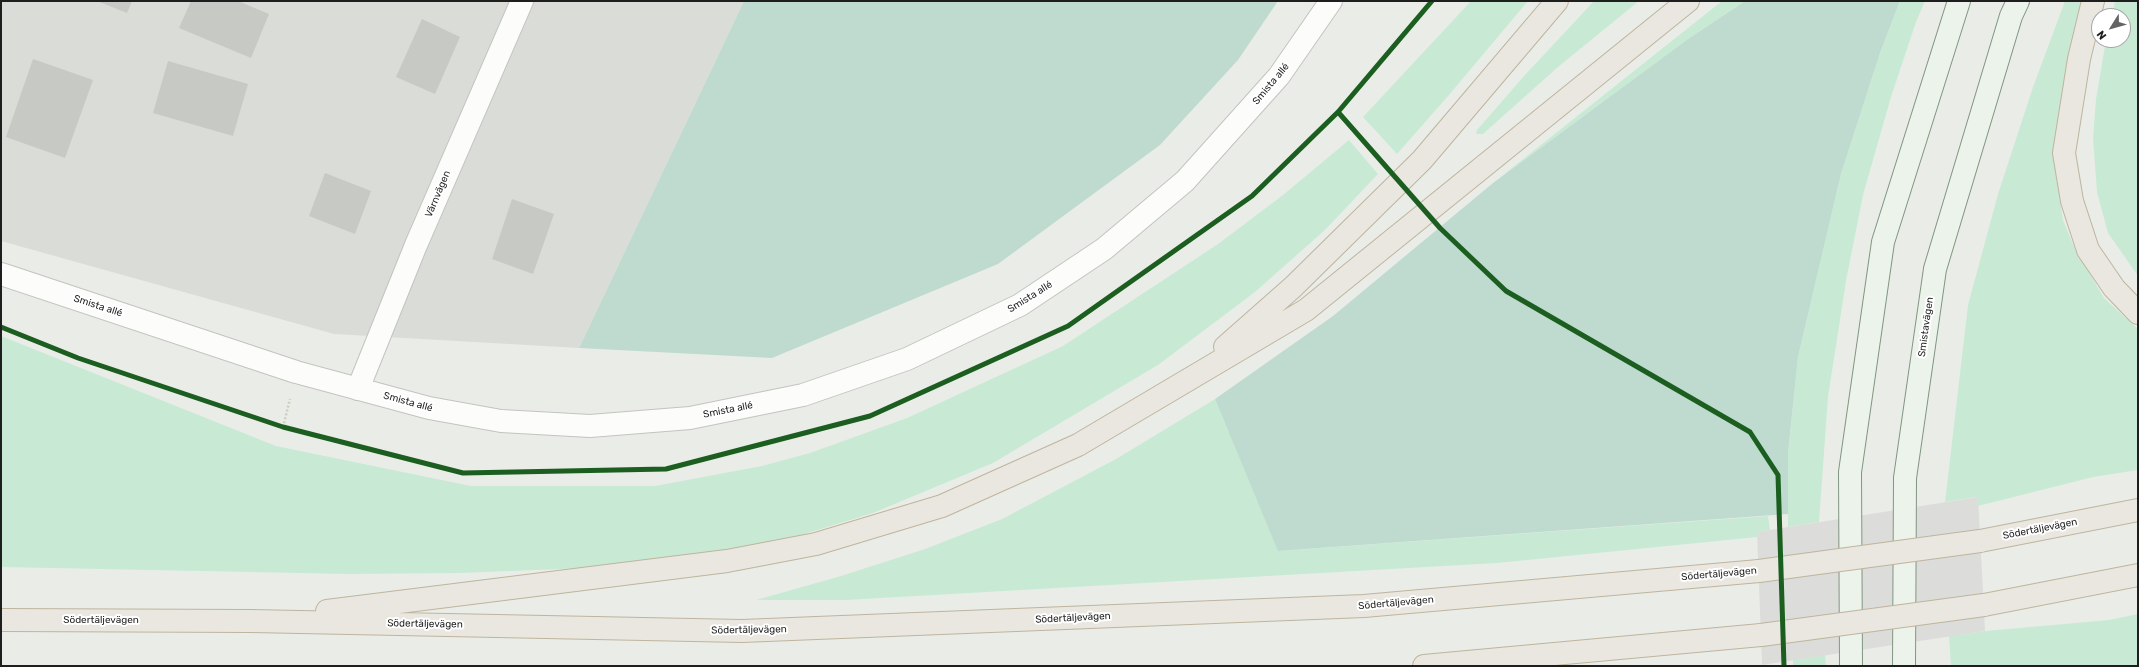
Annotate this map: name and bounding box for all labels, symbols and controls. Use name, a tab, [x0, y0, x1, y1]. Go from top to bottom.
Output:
north arrow	[2091, 8, 2131, 48]
text: N	[2094, 28, 2109, 42]
street label: Smista allé	[1250, 61, 1292, 107]
street label: Värnvägen	[423, 169, 453, 219]
street label: Smista allé	[1005, 279, 1055, 315]
street label: Smista allé	[72, 292, 124, 320]
street label: Smistavägen	[1916, 296, 1936, 358]
street label: Smista allé	[382, 390, 434, 414]
street label: Smista allé	[702, 399, 754, 421]
street label: Södertäljevägen	[2002, 516, 2078, 542]
street label: Södertäljevägen	[1681, 565, 1757, 583]
street label: Södertäljevägen	[1358, 594, 1434, 612]
street label: Södertäljevägen	[1035, 610, 1111, 626]
street label: Södertäljevägen	[63, 614, 139, 626]
street label: Södertäljevägen	[387, 617, 463, 631]
street label: Södertäljevägen	[711, 623, 787, 637]

